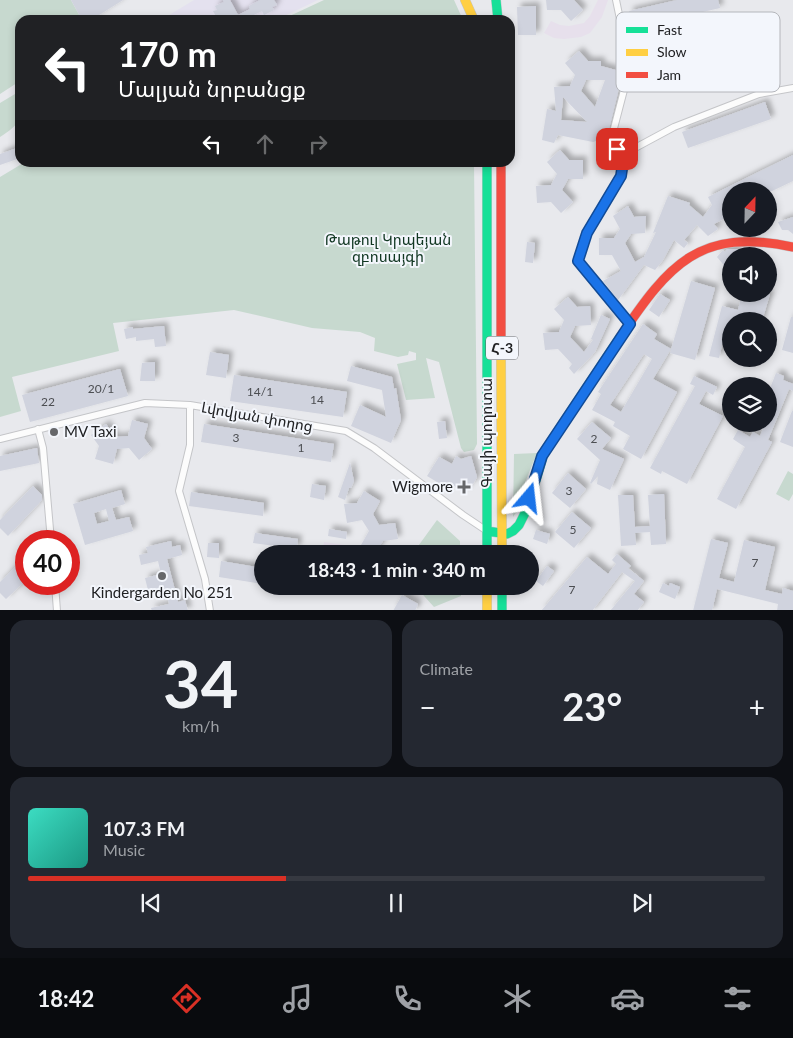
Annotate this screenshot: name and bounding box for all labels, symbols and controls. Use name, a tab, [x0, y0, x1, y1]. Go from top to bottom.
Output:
legend	[616, 12, 780, 92]
text: Fast	[657, 21, 682, 38]
text: 170 m	[118, 32, 217, 74]
icon: left	[35, 35, 100, 100]
text: Slow	[657, 43, 687, 60]
text: Jam	[657, 66, 681, 83]
text: Մալյան նրբանցք	[118, 75, 306, 102]
pin	[596, 128, 638, 170]
icon: left	[198, 130, 226, 158]
icon: ahead	[251, 130, 279, 158]
icon: right	[304, 130, 332, 158]
icon: arrive	[603, 135, 631, 163]
north arrow	[722, 182, 778, 238]
map controls	[722, 182, 777, 432]
park label: Թաթուլ Կրպեյան զբոսայգի	[325, 230, 451, 266]
button: sound	[722, 247, 777, 302]
button: search	[722, 312, 777, 367]
road number: Հ-3	[486, 336, 518, 359]
button: layers	[722, 377, 777, 432]
street label: Գայի պողոտա	[477, 378, 496, 488]
house number: 20/1	[88, 381, 114, 396]
house number: 14/1	[247, 384, 273, 399]
house number: 14	[310, 392, 324, 407]
house number: 22	[41, 394, 55, 409]
street label: Լվովյան փողոց	[200, 397, 314, 436]
place label: MV Taxi	[64, 422, 117, 440]
marker: MV Taxi	[48, 426, 60, 438]
house number: 3	[233, 430, 240, 445]
house number: 2	[591, 431, 598, 446]
house number: 1	[298, 440, 305, 455]
position arrow	[502, 471, 554, 523]
place label: Wigmore	[392, 477, 453, 495]
marker: Wigmore	[457, 480, 471, 494]
house number: 3	[566, 483, 573, 498]
house number: 5	[570, 522, 577, 537]
speed limit sign: 40	[15, 530, 80, 595]
house number: 7	[752, 555, 759, 570]
text: 18:43 · 1 min · 340 m	[307, 558, 486, 581]
marker: Kindergarden No 251	[156, 570, 168, 582]
house number: 7	[569, 582, 576, 597]
place label: Kindergarden No 251	[91, 583, 233, 601]
text: 34	[163, 644, 238, 722]
text: Climate	[420, 659, 473, 678]
text: 23°	[562, 683, 622, 729]
text: −	[420, 690, 436, 724]
text: +	[749, 690, 765, 724]
text: km/h	[182, 716, 219, 735]
text: 107.3 FM	[103, 817, 185, 840]
text: Music	[103, 840, 145, 859]
icon: previous	[137, 889, 165, 917]
icon: pause	[382, 889, 410, 917]
icon: next	[628, 889, 656, 917]
icon: directions	[169, 981, 204, 1016]
icon: music	[280, 981, 315, 1016]
icon: phone	[390, 981, 425, 1016]
icon: climate	[500, 981, 535, 1016]
icon: car	[610, 981, 645, 1016]
icon: filters	[720, 981, 755, 1016]
text: 18:42	[38, 985, 94, 1012]

